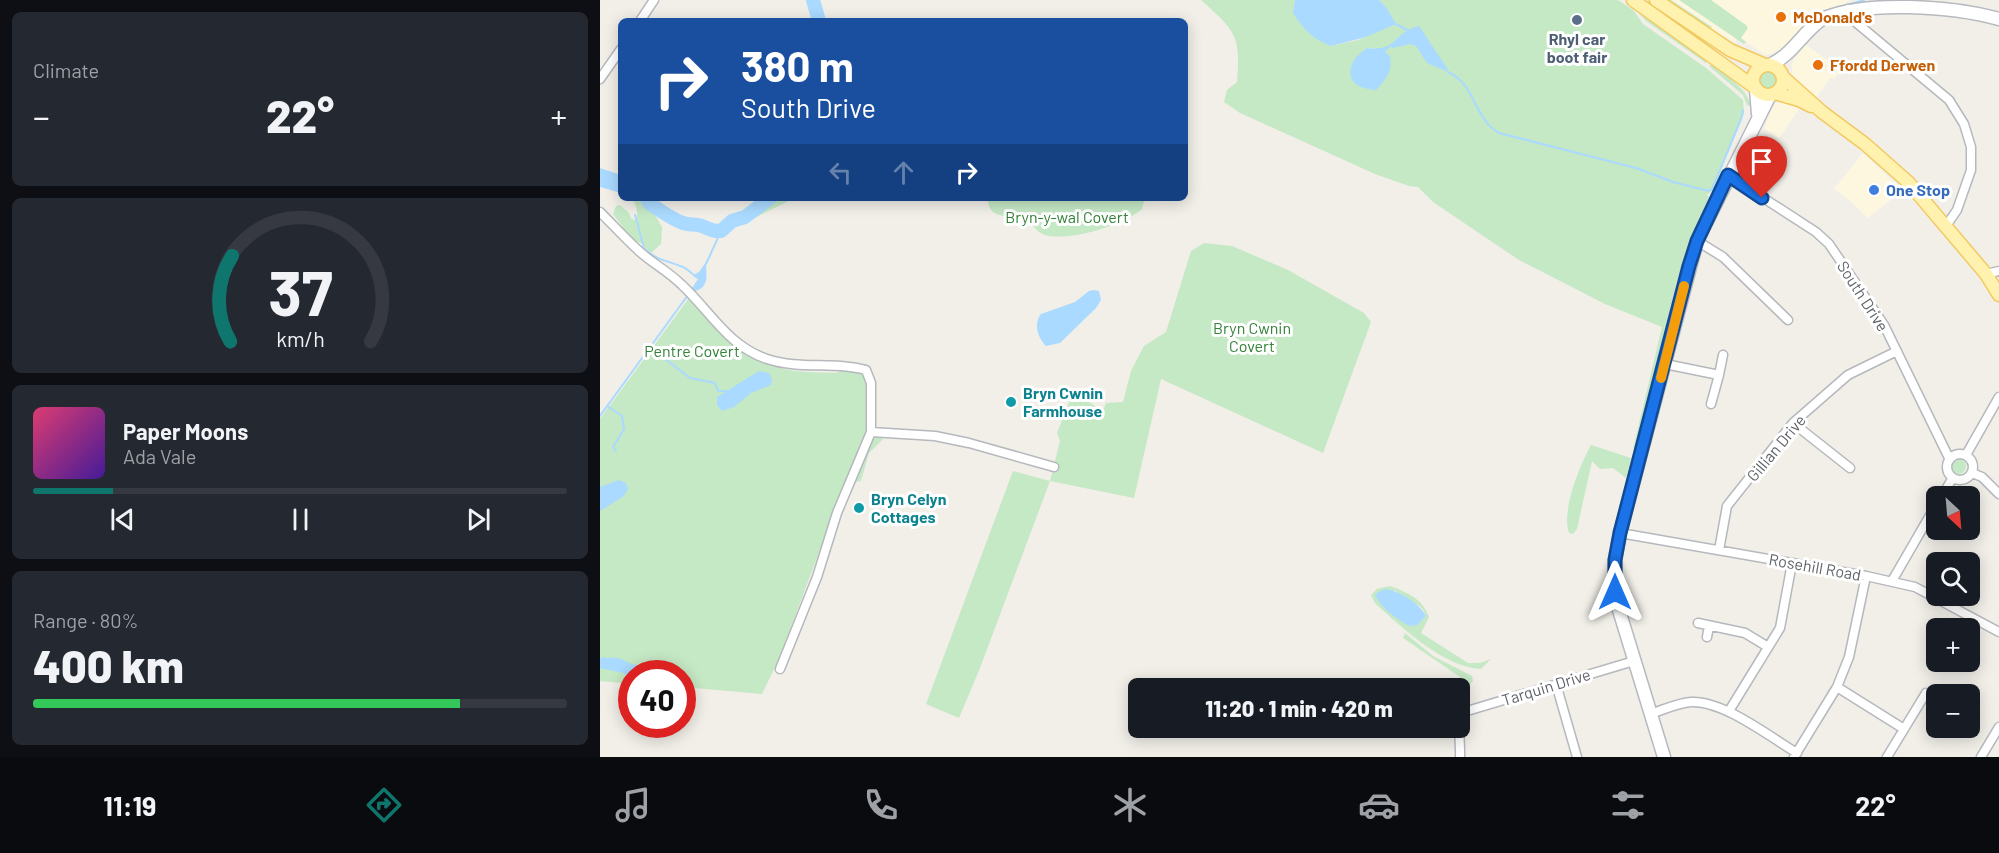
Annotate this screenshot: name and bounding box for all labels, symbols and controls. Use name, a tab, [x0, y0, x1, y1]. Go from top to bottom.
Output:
place label: McDonald's	[1793, 7, 1872, 26]
marker: McDonald's	[1774, 10, 1788, 24]
marker: Rhyl car boot fair	[1570, 13, 1584, 27]
place label: Rhyl car boot fair	[1547, 29, 1607, 66]
text: 380 m	[741, 40, 854, 90]
icon: right	[642, 42, 720, 120]
place label: Ffordd Derwen	[1830, 55, 1935, 74]
text: Climate	[33, 58, 99, 82]
marker: Ffordd Derwen	[1811, 58, 1825, 72]
text: 22°	[266, 88, 334, 142]
text: South Drive	[741, 91, 876, 123]
text: −	[33, 96, 50, 136]
text: +	[550, 96, 567, 136]
pin	[1736, 136, 1787, 198]
icon: arrive	[1745, 145, 1778, 178]
icon: left	[824, 156, 857, 189]
icon: ahead	[887, 156, 920, 189]
icon: right	[950, 156, 983, 189]
place label: One Stop	[1886, 180, 1950, 199]
marker: One Stop	[1867, 183, 1881, 197]
park label: Bryn-y-wal Covert	[1005, 207, 1129, 226]
text: 37	[268, 255, 332, 329]
street label: South Drive	[1834, 257, 1893, 334]
park label: Bryn Cwnin Covert	[1213, 318, 1291, 355]
text: km/h	[276, 327, 324, 352]
park label: Pentre Covert	[644, 341, 740, 360]
place label: Bryn Cwnin Farmhouse	[1023, 383, 1103, 420]
marker: Bryn Cwnin Farmhouse	[1004, 395, 1018, 409]
street label: Gillian Drive	[1742, 411, 1809, 485]
text: Paper Moons	[123, 418, 248, 444]
text: Ada Vale	[123, 444, 196, 468]
north arrow	[1926, 486, 1980, 540]
map controls	[1926, 486, 1980, 738]
place label: Bryn Celyn Cottages	[871, 489, 946, 526]
marker: Bryn Celyn Cottages	[852, 501, 866, 515]
icon: previous	[106, 503, 139, 536]
icon: pause	[284, 503, 317, 536]
icon: next	[462, 503, 495, 536]
street label: Rosehill Road	[1767, 549, 1863, 584]
button: search	[1926, 552, 1980, 606]
position arrow	[1583, 560, 1647, 624]
text: Range · 80%	[33, 608, 138, 632]
button: +	[1926, 618, 1980, 672]
text: 400 km	[33, 638, 184, 692]
speed limit sign: 40	[618, 660, 696, 738]
street label: Tarquin Drive	[1499, 664, 1592, 709]
button: −	[1926, 684, 1980, 738]
text: 11:20 · 1 min · 420 m	[1205, 695, 1393, 721]
icon: directions	[363, 784, 405, 826]
icon: music	[612, 784, 654, 826]
icon: phone	[860, 784, 902, 826]
icon: climate	[1109, 784, 1151, 826]
icon: car	[1358, 784, 1400, 826]
icon: filters	[1607, 784, 1649, 826]
text: 11:19	[103, 789, 156, 821]
text: 22°	[1855, 789, 1896, 821]

